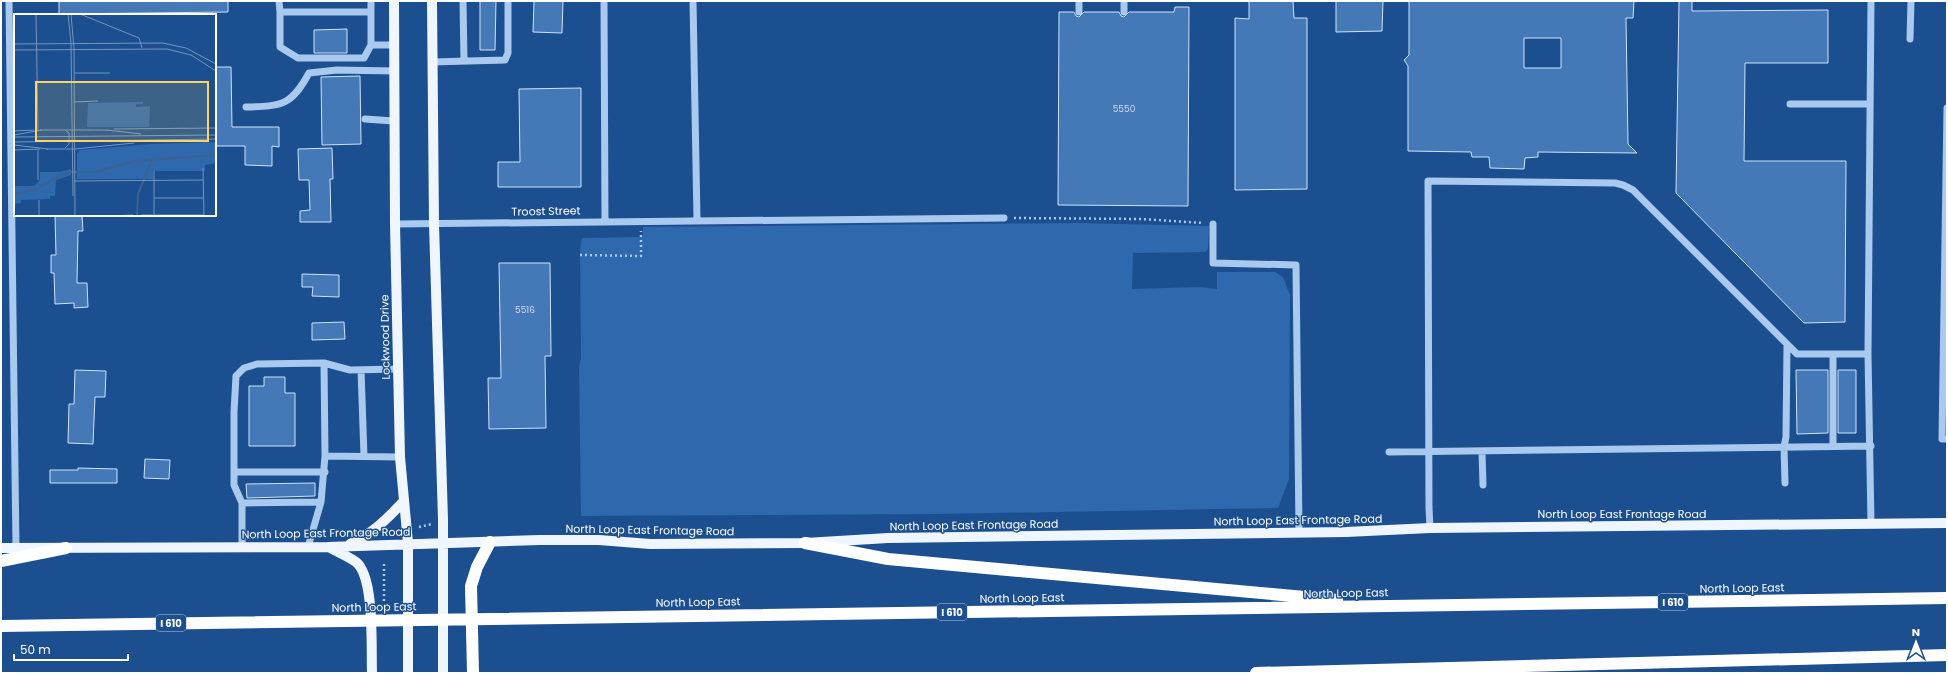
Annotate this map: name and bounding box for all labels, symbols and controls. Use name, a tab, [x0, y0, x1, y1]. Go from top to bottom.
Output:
inset map	[14, 14, 216, 216]
house number: 5550	[1113, 103, 1136, 115]
street label: Troost Street	[511, 202, 581, 220]
street label: Lockwood Drive	[376, 294, 394, 380]
house number: 5516	[515, 304, 535, 316]
street label: North Loop East Frontage Road	[1538, 506, 1706, 522]
street label: North Loop East Frontage Road	[1213, 511, 1383, 529]
street label: North Loop East Frontage Road	[889, 516, 1059, 534]
street label: North Loop East Frontage Road	[565, 521, 735, 539]
street label: North Loop East Frontage Road	[241, 524, 411, 542]
street label: North Loop East	[1699, 579, 1785, 597]
street label: North Loop East	[1303, 584, 1389, 602]
street label: North Loop East	[979, 589, 1065, 607]
street label: North Loop East	[655, 593, 741, 611]
road number: I 610	[1658, 594, 1688, 610]
street label: North Loop East	[331, 598, 417, 616]
road number: I 610	[937, 604, 967, 620]
road number: I 610	[156, 615, 186, 631]
north arrow	[1896, 622, 1936, 662]
text: N	[1912, 624, 1920, 640]
scale bar	[14, 636, 128, 662]
text: 50 m	[20, 641, 51, 658]

